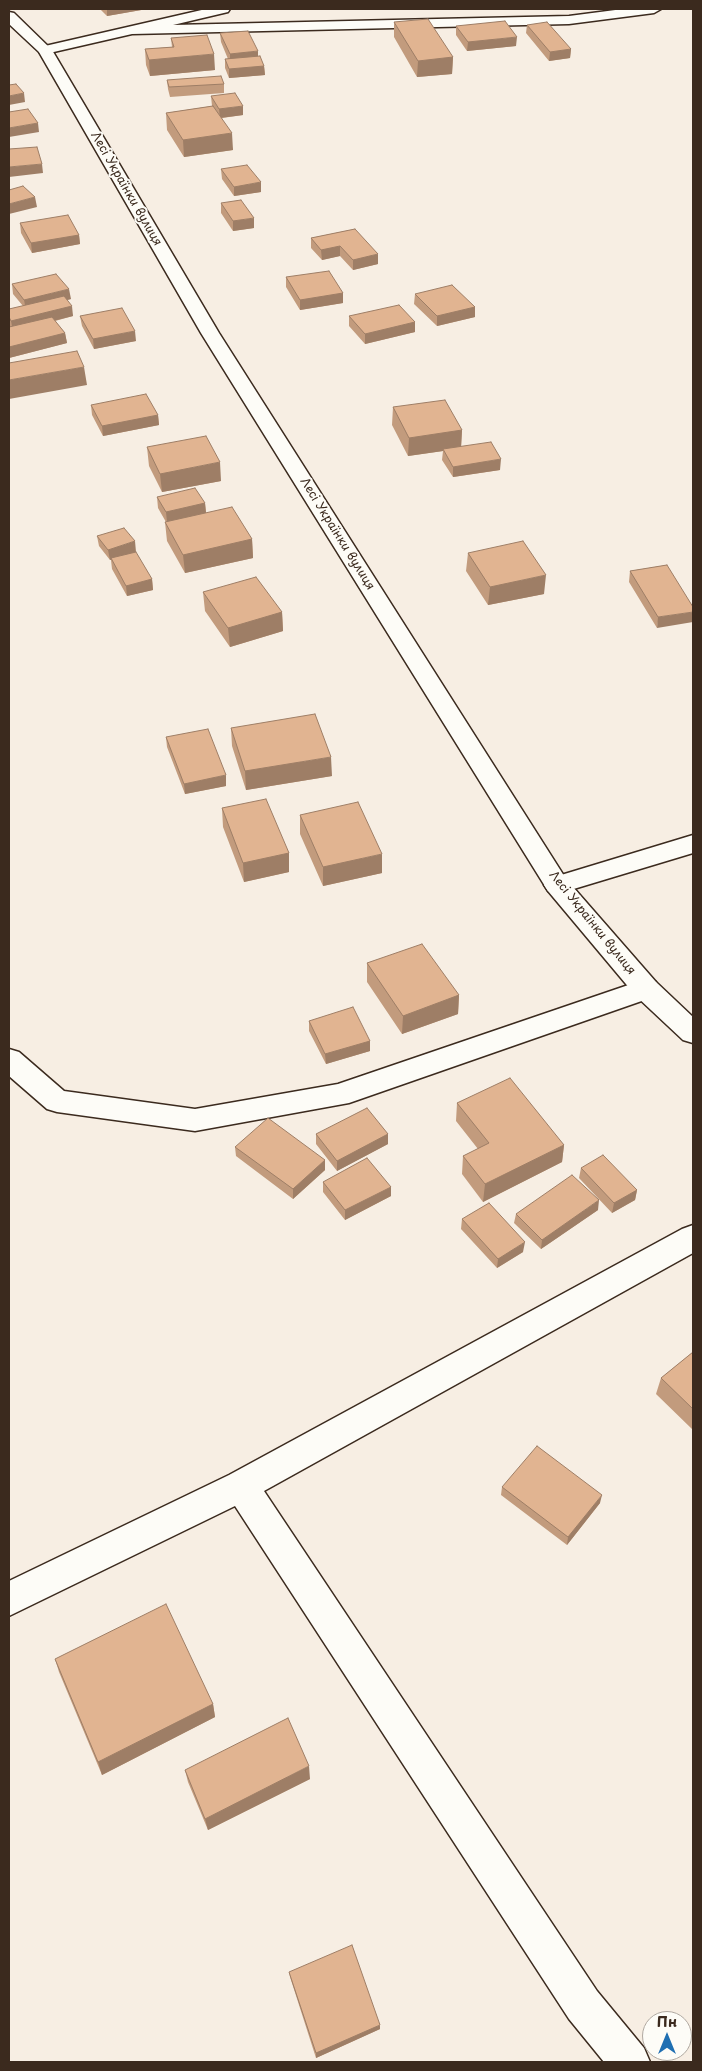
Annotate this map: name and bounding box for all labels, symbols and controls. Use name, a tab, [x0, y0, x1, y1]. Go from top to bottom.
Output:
street label: Лесі Українки вулиця	[87, 129, 165, 249]
street label: Лесі Українки вулиця	[297, 475, 377, 593]
street label: Лесі Українки вулиця	[546, 868, 638, 978]
north arrow	[642, 2011, 692, 2061]
text: Пн	[657, 2011, 677, 2032]

